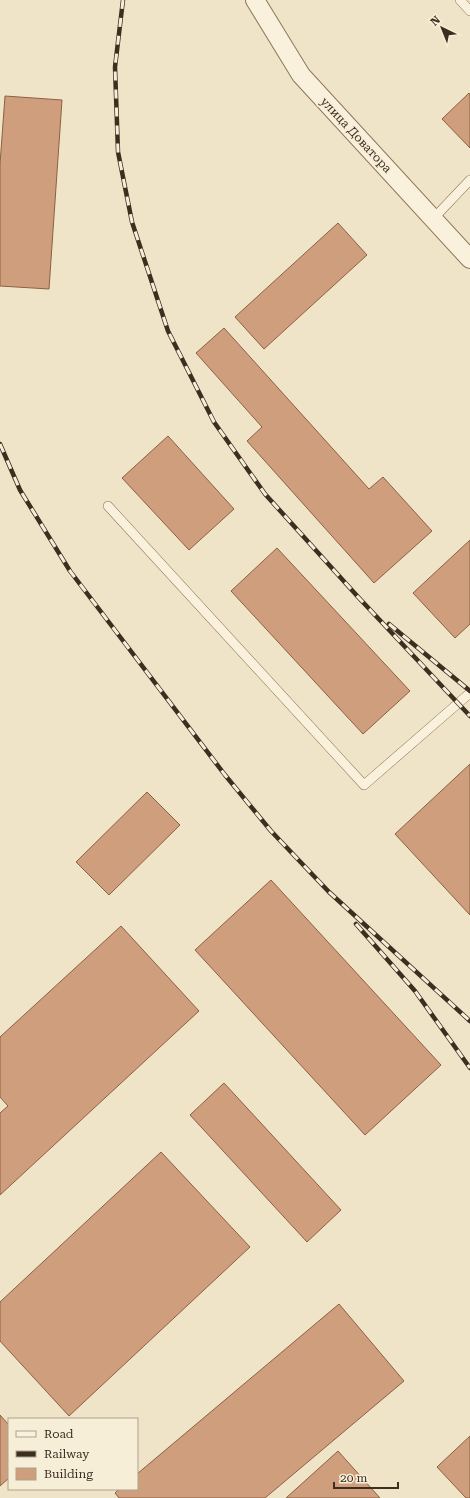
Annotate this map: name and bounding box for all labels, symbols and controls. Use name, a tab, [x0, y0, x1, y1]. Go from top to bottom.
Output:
north arrow	[422, 8, 462, 48]
text: N	[428, 13, 443, 29]
street label: улица Доватора	[317, 94, 395, 176]
legend	[8, 1418, 138, 1490]
text: Road	[44, 1427, 74, 1441]
text: Railway	[44, 1447, 90, 1461]
scale bar	[334, 1464, 398, 1490]
text: Building	[44, 1467, 93, 1481]
text: 20 m	[340, 1471, 367, 1485]

